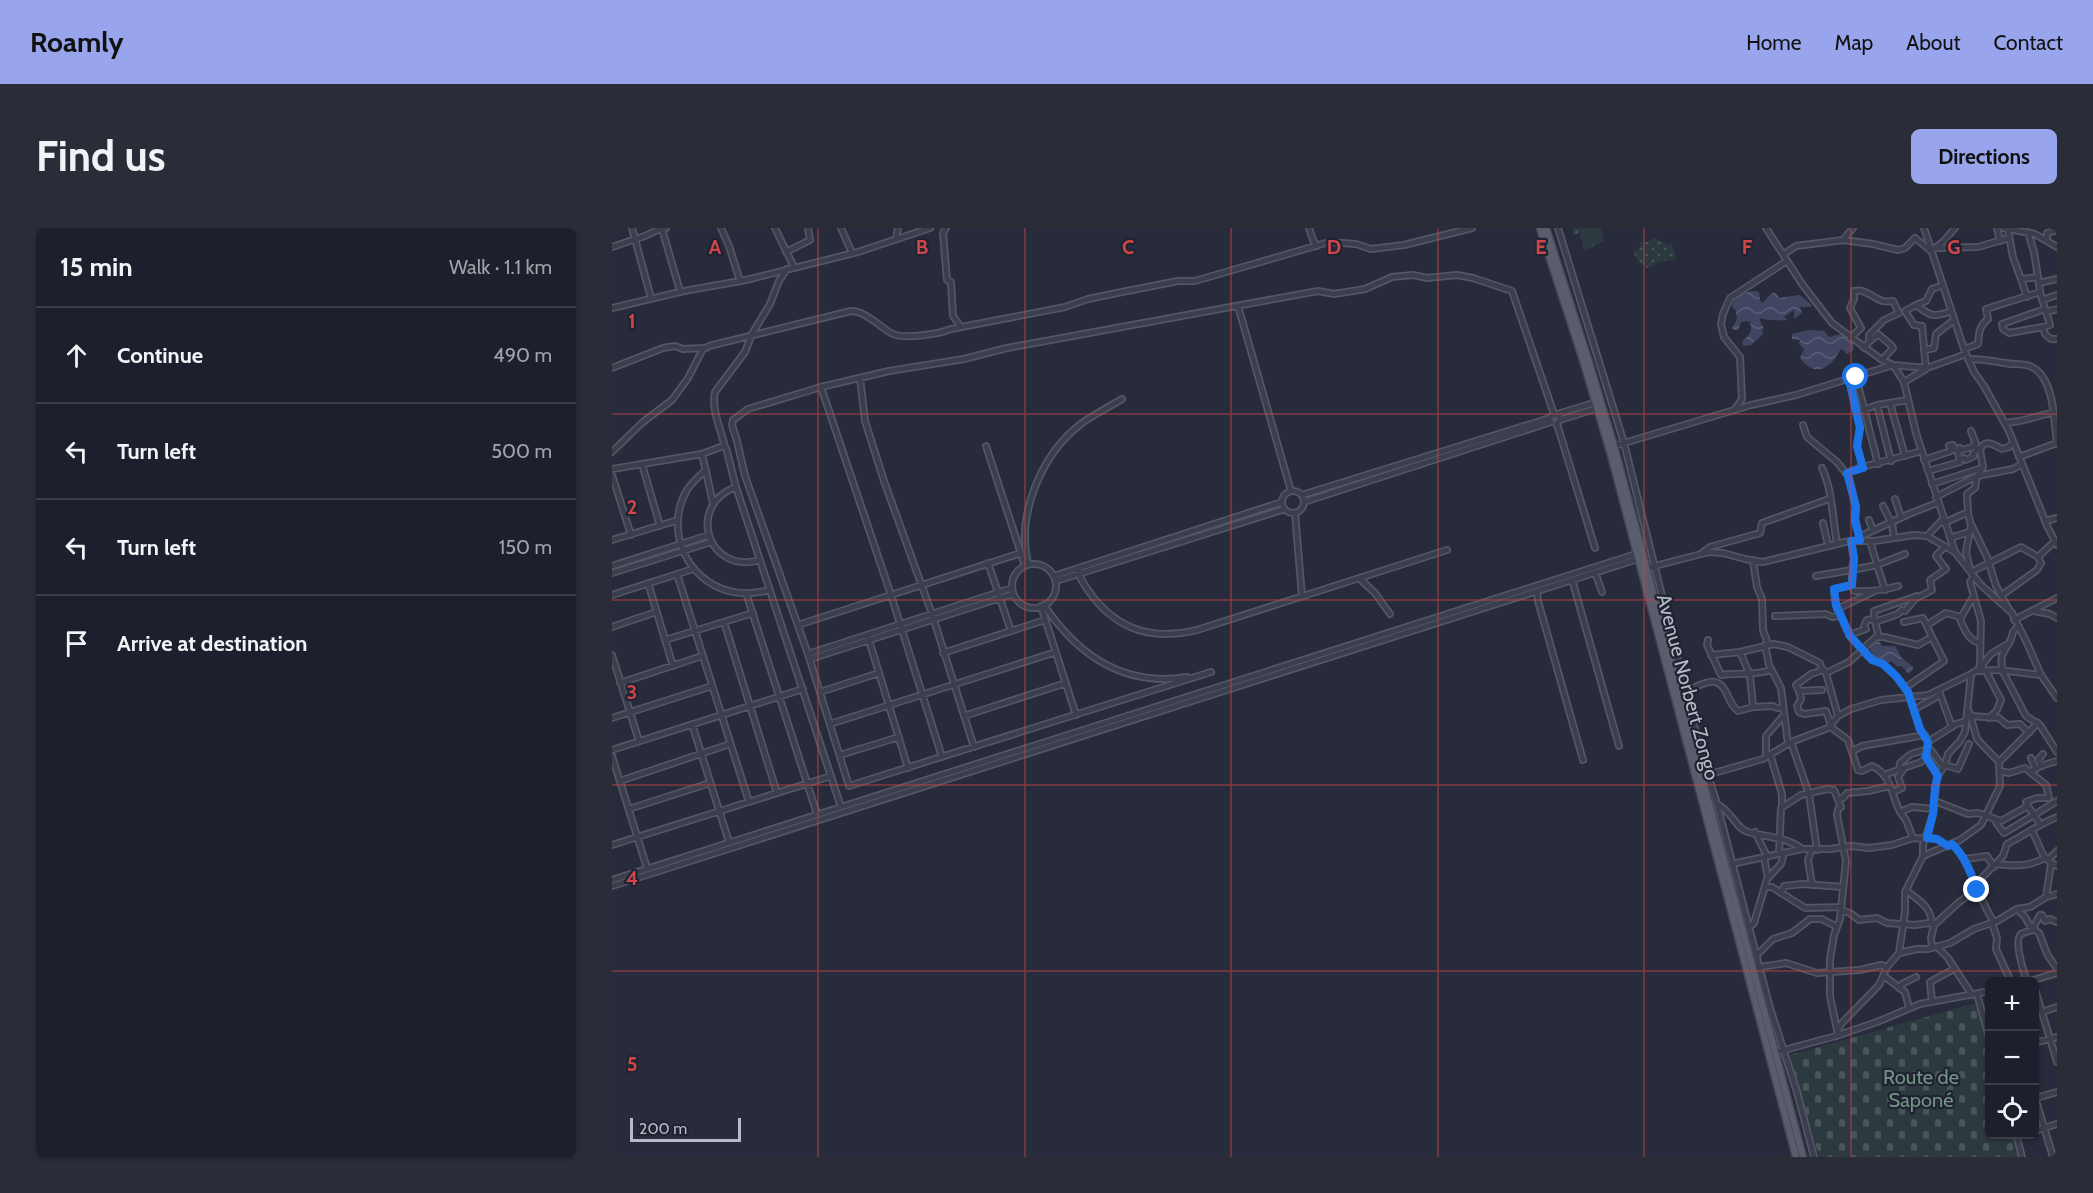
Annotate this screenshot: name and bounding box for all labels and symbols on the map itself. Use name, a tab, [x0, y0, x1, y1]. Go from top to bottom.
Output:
text: A	[709, 235, 722, 259]
text: B	[916, 235, 928, 259]
text: C	[1122, 235, 1134, 259]
text: D	[1327, 235, 1341, 259]
text: E	[1535, 235, 1547, 259]
text: F	[1742, 235, 1753, 259]
text: G	[1947, 235, 1961, 259]
text: 1	[628, 309, 636, 333]
route start	[1842, 363, 1868, 389]
text: 2	[627, 495, 637, 519]
street label: Avenue Norbert Zongo	[1652, 591, 1724, 783]
text: 3	[627, 680, 637, 704]
text: 4	[626, 866, 638, 890]
route end	[1963, 876, 1989, 902]
text: 5	[627, 1052, 637, 1076]
park label: Route de Saponé	[1883, 1065, 1959, 1112]
scale bar	[630, 1115, 741, 1142]

